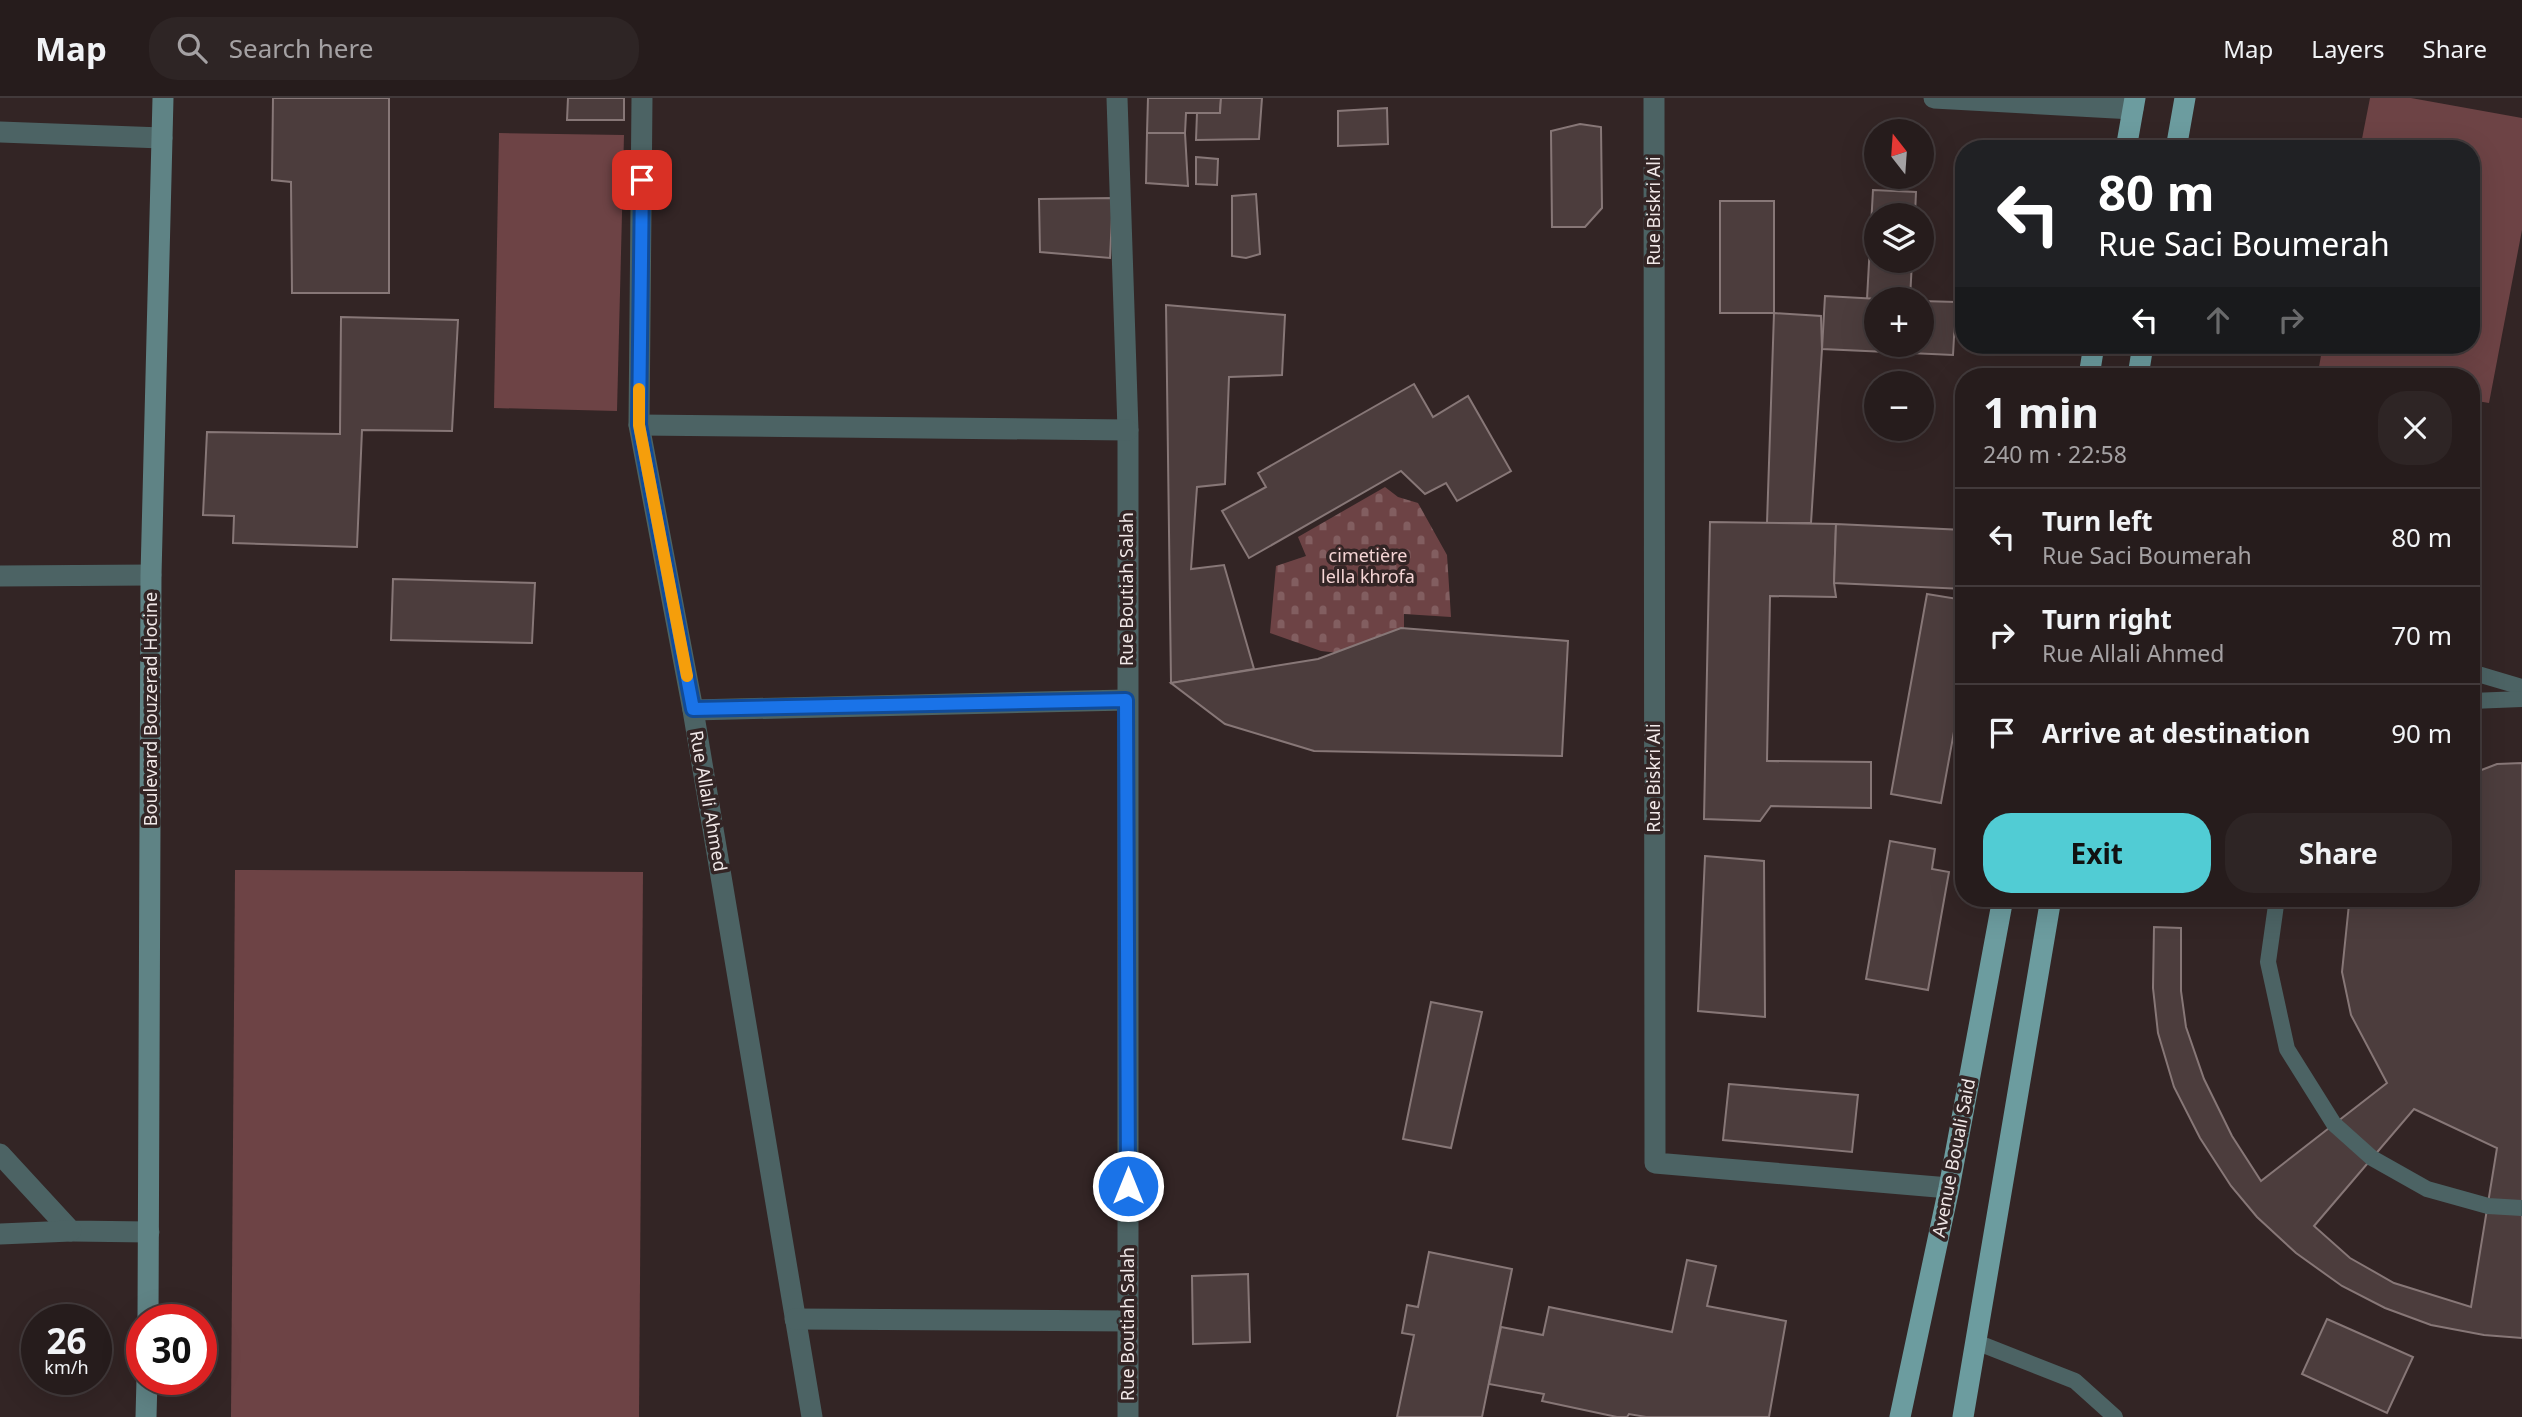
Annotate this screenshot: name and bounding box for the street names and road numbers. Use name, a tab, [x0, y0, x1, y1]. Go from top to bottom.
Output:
street label: Rue Biskri Ali	[1641, 156, 1665, 266]
street label: Rue Boutiah Salah	[1114, 512, 1138, 666]
street label: Boulevard Bouzerad Hocine	[138, 592, 162, 826]
street label: Rue Biskri Ali	[1641, 723, 1665, 833]
street label: Rue Allali Ahmed	[685, 728, 733, 873]
street label: Avenue Bouali Said	[1926, 1076, 1980, 1239]
street label: Rue Boutiah Salah	[1115, 1247, 1139, 1401]

